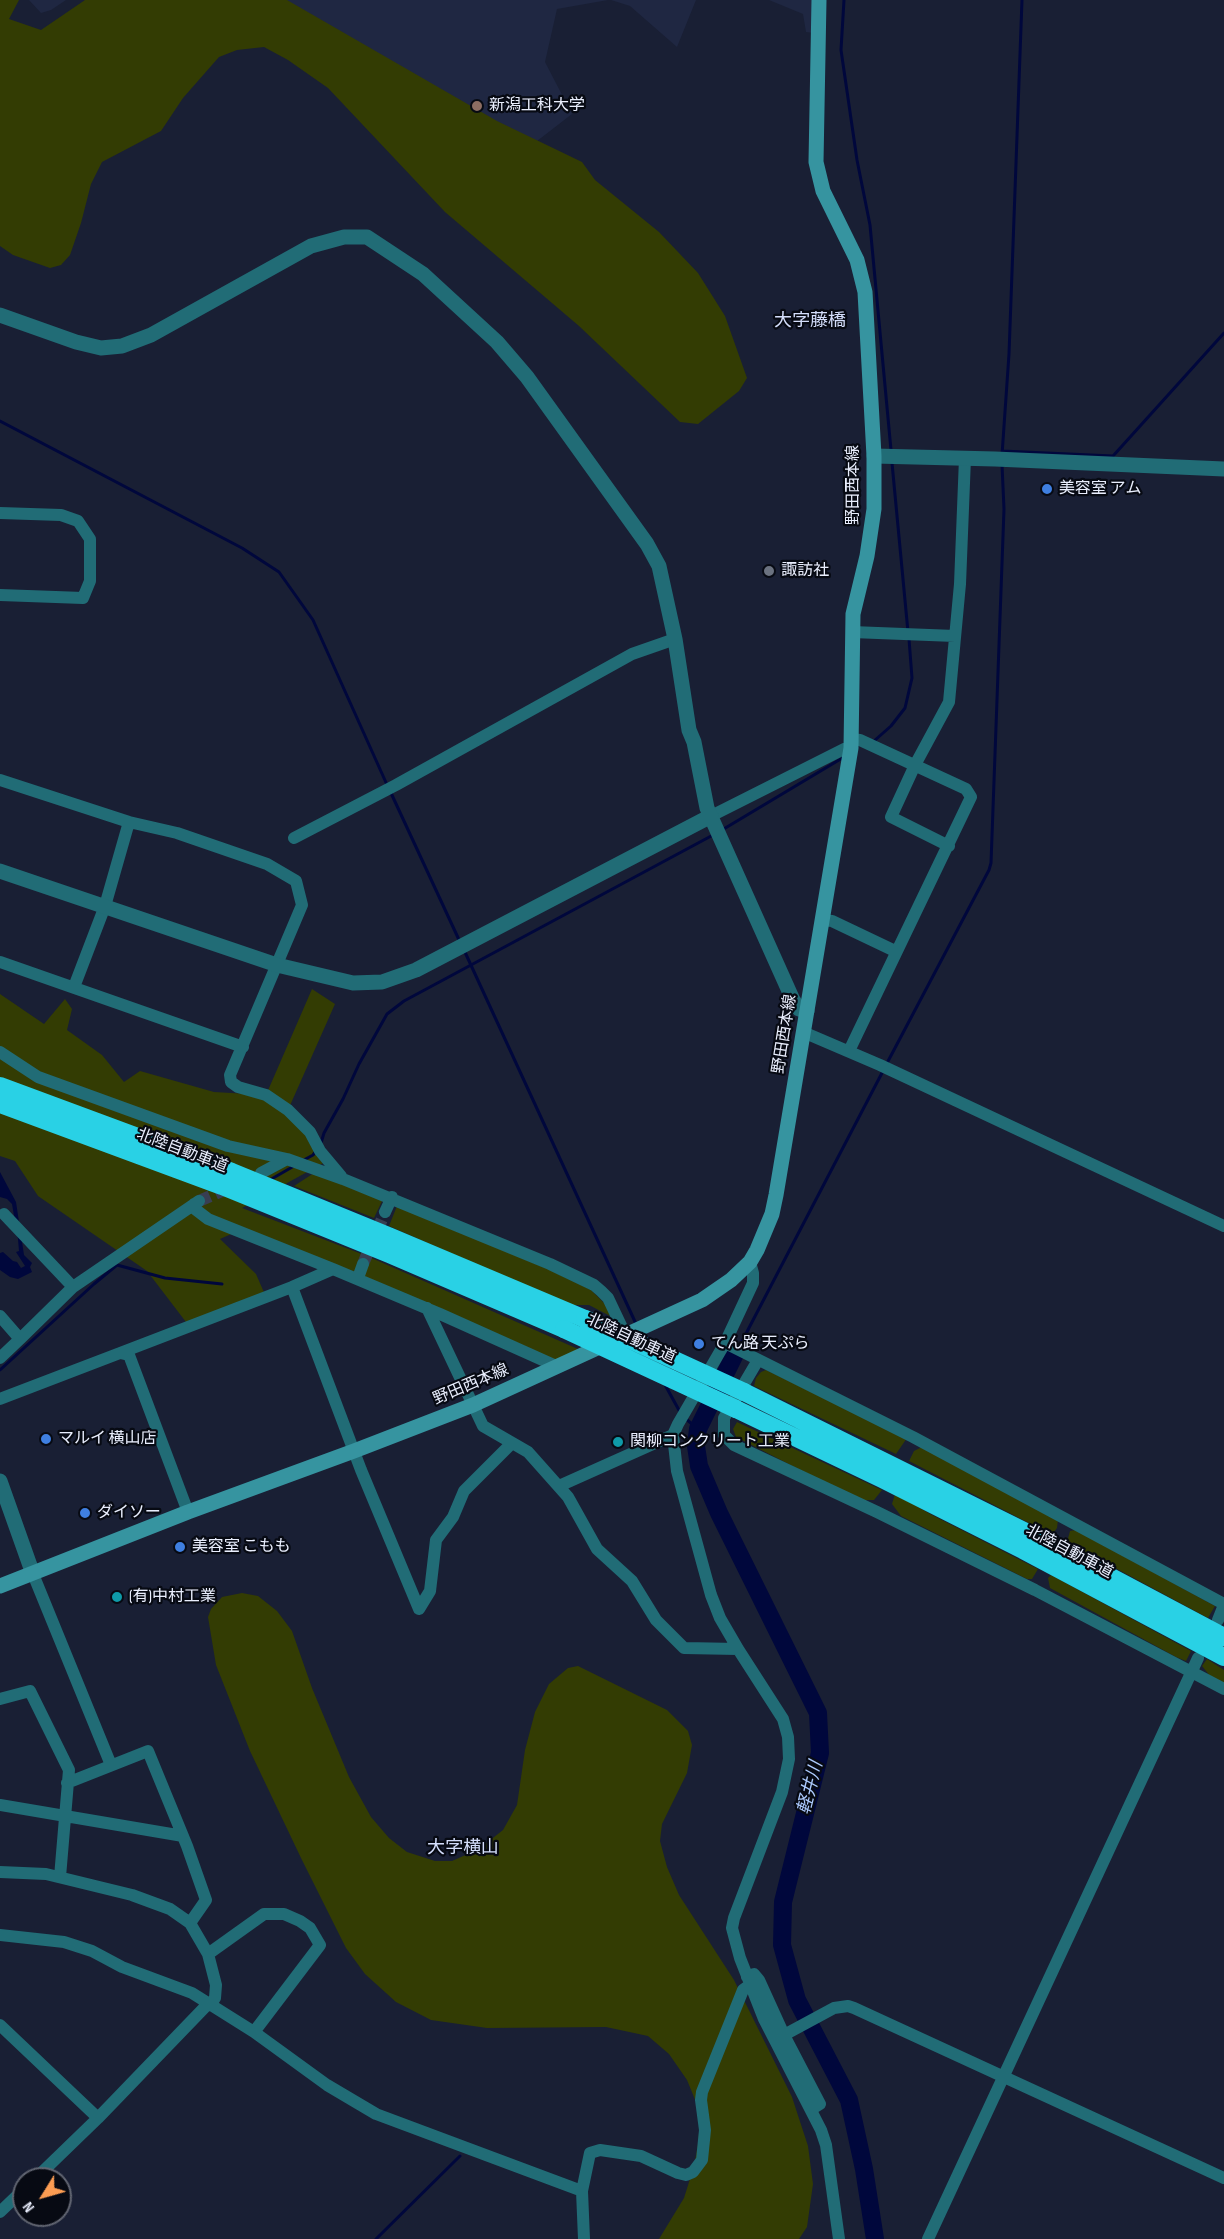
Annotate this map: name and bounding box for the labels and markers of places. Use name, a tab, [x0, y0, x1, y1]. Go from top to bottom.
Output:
place label: 新潟工科大学	[489, 96, 585, 116]
marker: 新潟工科大学	[470, 99, 484, 113]
place label: 美容室 アム	[1059, 479, 1142, 499]
marker: 美容室 アム	[1040, 482, 1054, 496]
place label: 諏訪社	[781, 561, 829, 581]
marker: 諏訪社	[762, 564, 776, 578]
place label: てん路 天ぷら	[711, 1334, 810, 1354]
marker: てん路 天ぷら	[692, 1337, 706, 1351]
place label: マルイ 横山店	[58, 1429, 157, 1449]
marker: マルイ 横山店	[39, 1432, 53, 1446]
place label: 関柳コンクリート工業	[630, 1432, 790, 1452]
marker: 関柳コンクリート工業	[611, 1435, 625, 1449]
place label: ダイソー	[97, 1503, 161, 1523]
marker: ダイソー	[78, 1506, 92, 1520]
place label: 美容室 こもも	[192, 1537, 291, 1557]
marker: 美容室 こもも	[173, 1540, 187, 1554]
place label: (有)中村工業	[129, 1587, 216, 1607]
marker: (有)中村工業	[110, 1590, 124, 1604]

